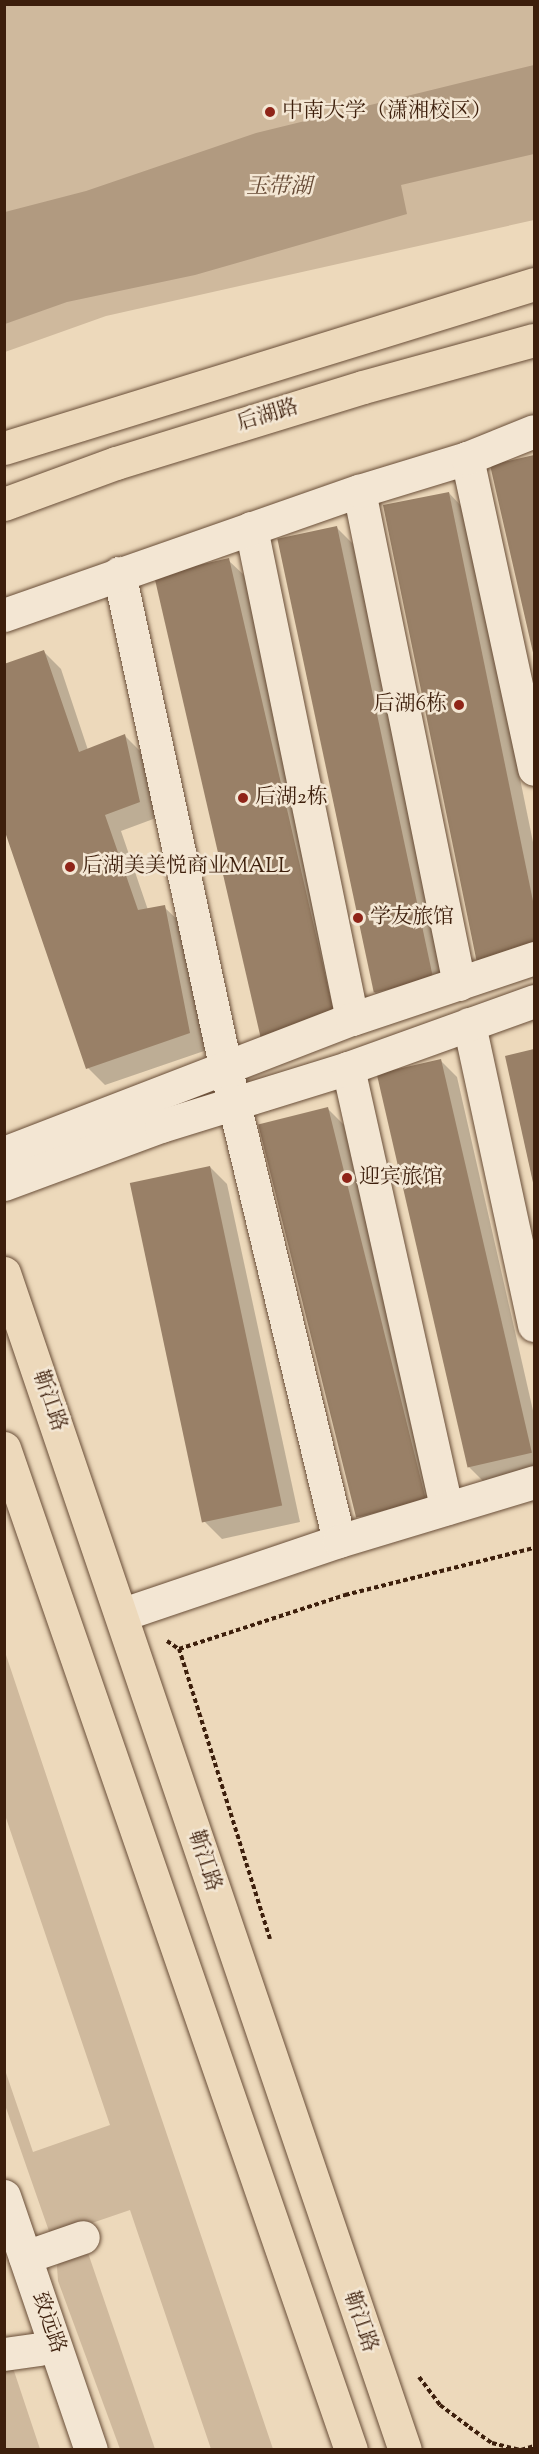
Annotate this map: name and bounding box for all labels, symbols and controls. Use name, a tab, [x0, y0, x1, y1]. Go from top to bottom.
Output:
place label: 中南大学（潇湘校区）	[282, 99, 492, 125]
marker: 中南大学（潇湘校区）	[263, 105, 277, 119]
water label: 玉带湖	[246, 176, 312, 202]
street label: 后湖路	[234, 395, 302, 437]
place label: 后湖6栋	[374, 692, 447, 718]
marker: 后湖6栋	[452, 698, 466, 712]
place label: 后湖2栋	[255, 785, 328, 811]
marker: 后湖2栋	[236, 791, 250, 805]
place label: 后湖美美悦商业MALL	[82, 854, 291, 880]
marker: 后湖美美悦商业MALL	[63, 860, 77, 874]
place label: 学友旅馆	[370, 905, 454, 931]
marker: 学友旅馆	[351, 911, 365, 925]
place label: 迎宾旅馆	[359, 1165, 443, 1191]
marker: 迎宾旅馆	[340, 1171, 354, 1185]
street label: 靳江路	[27, 1367, 71, 1435]
street label: 靳江路	[182, 1827, 226, 1895]
street label: 靳江路	[338, 2288, 382, 2356]
street label: 致远路	[26, 2289, 70, 2357]

